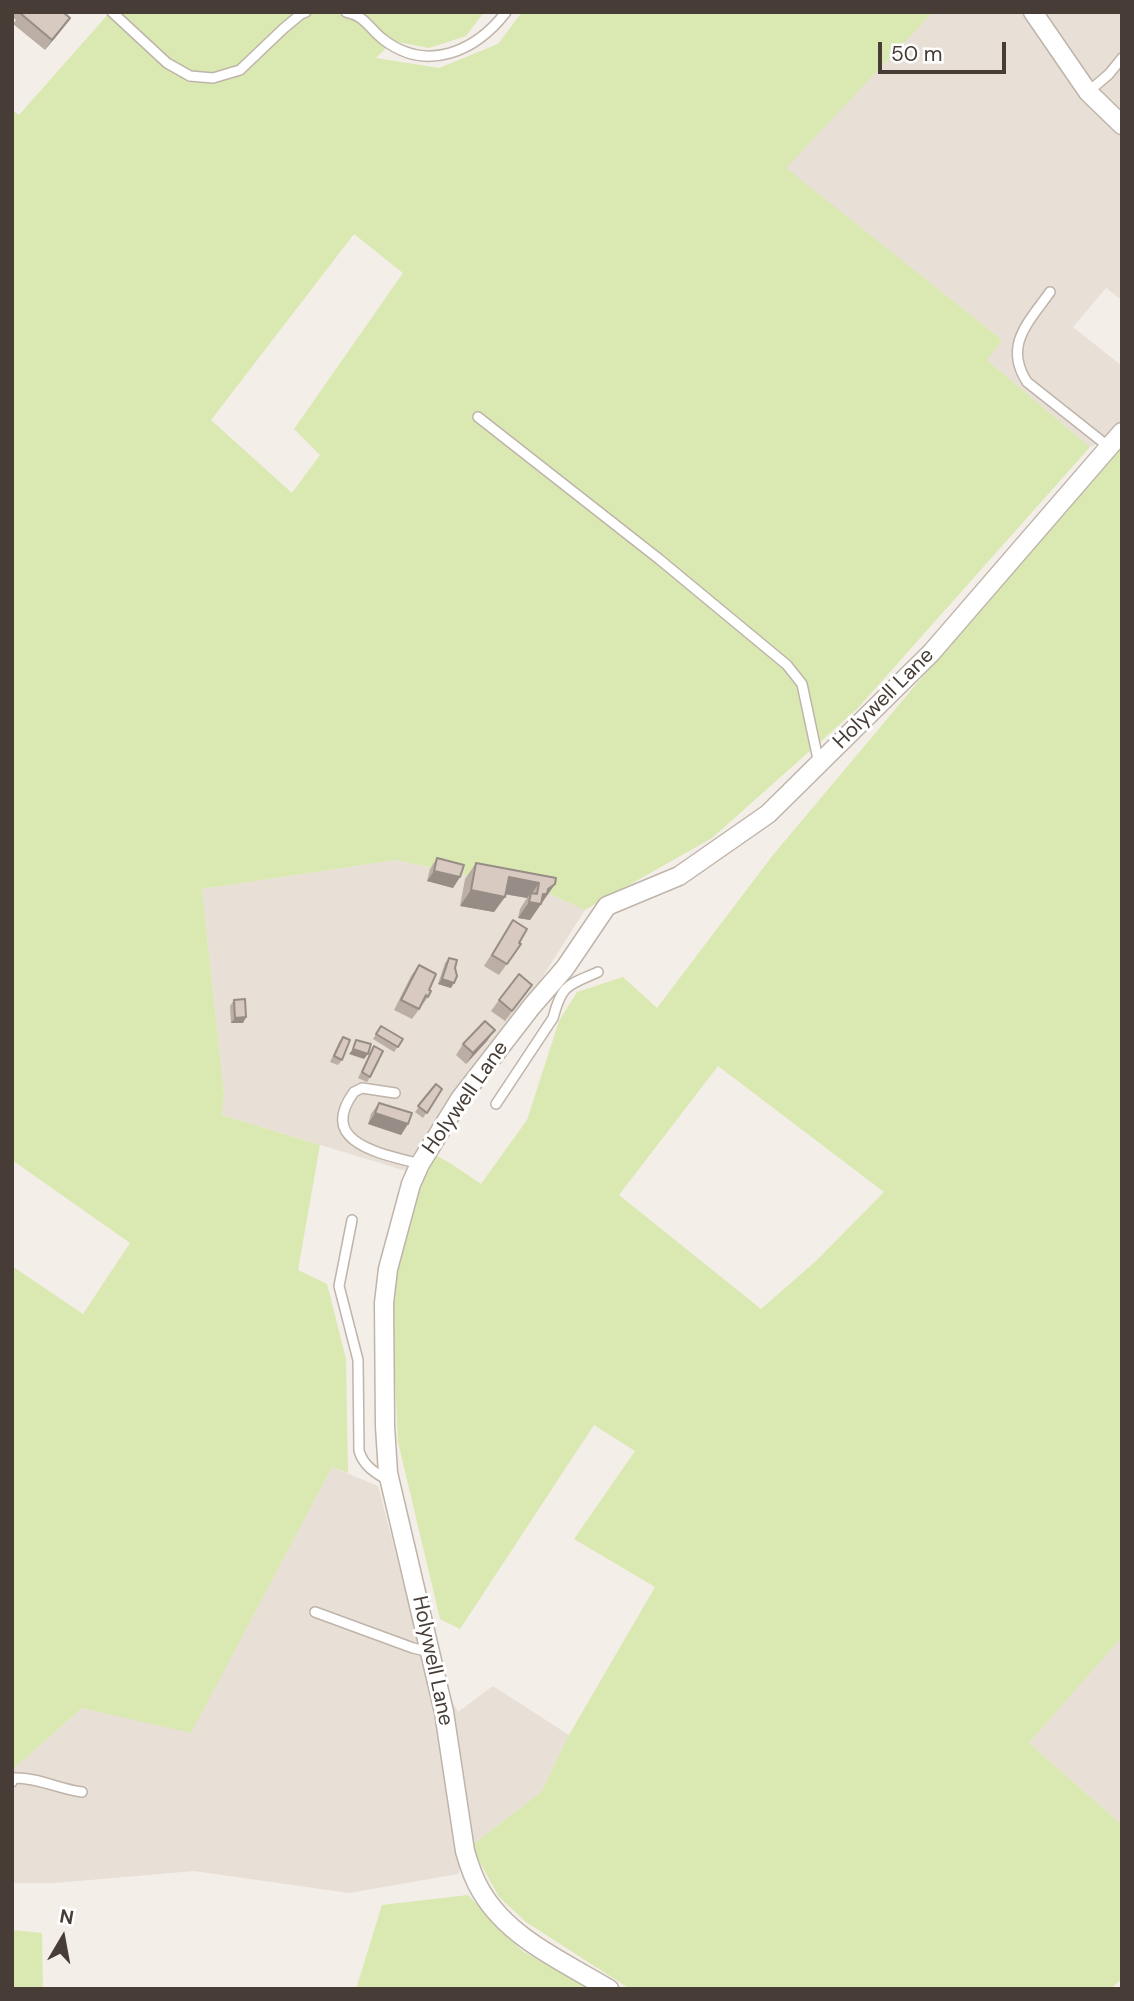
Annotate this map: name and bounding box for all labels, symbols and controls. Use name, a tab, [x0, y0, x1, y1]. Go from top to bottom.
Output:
scale bar	[882, 28, 1010, 72]
text: 50 m	[891, 40, 942, 68]
street label: Holywell Lane	[828, 643, 940, 755]
street label: Holywell Lane	[418, 1037, 514, 1159]
street label: Holywell Lane	[406, 1594, 458, 1728]
north arrow	[28, 1903, 98, 1973]
text: N	[58, 1903, 76, 1930]

